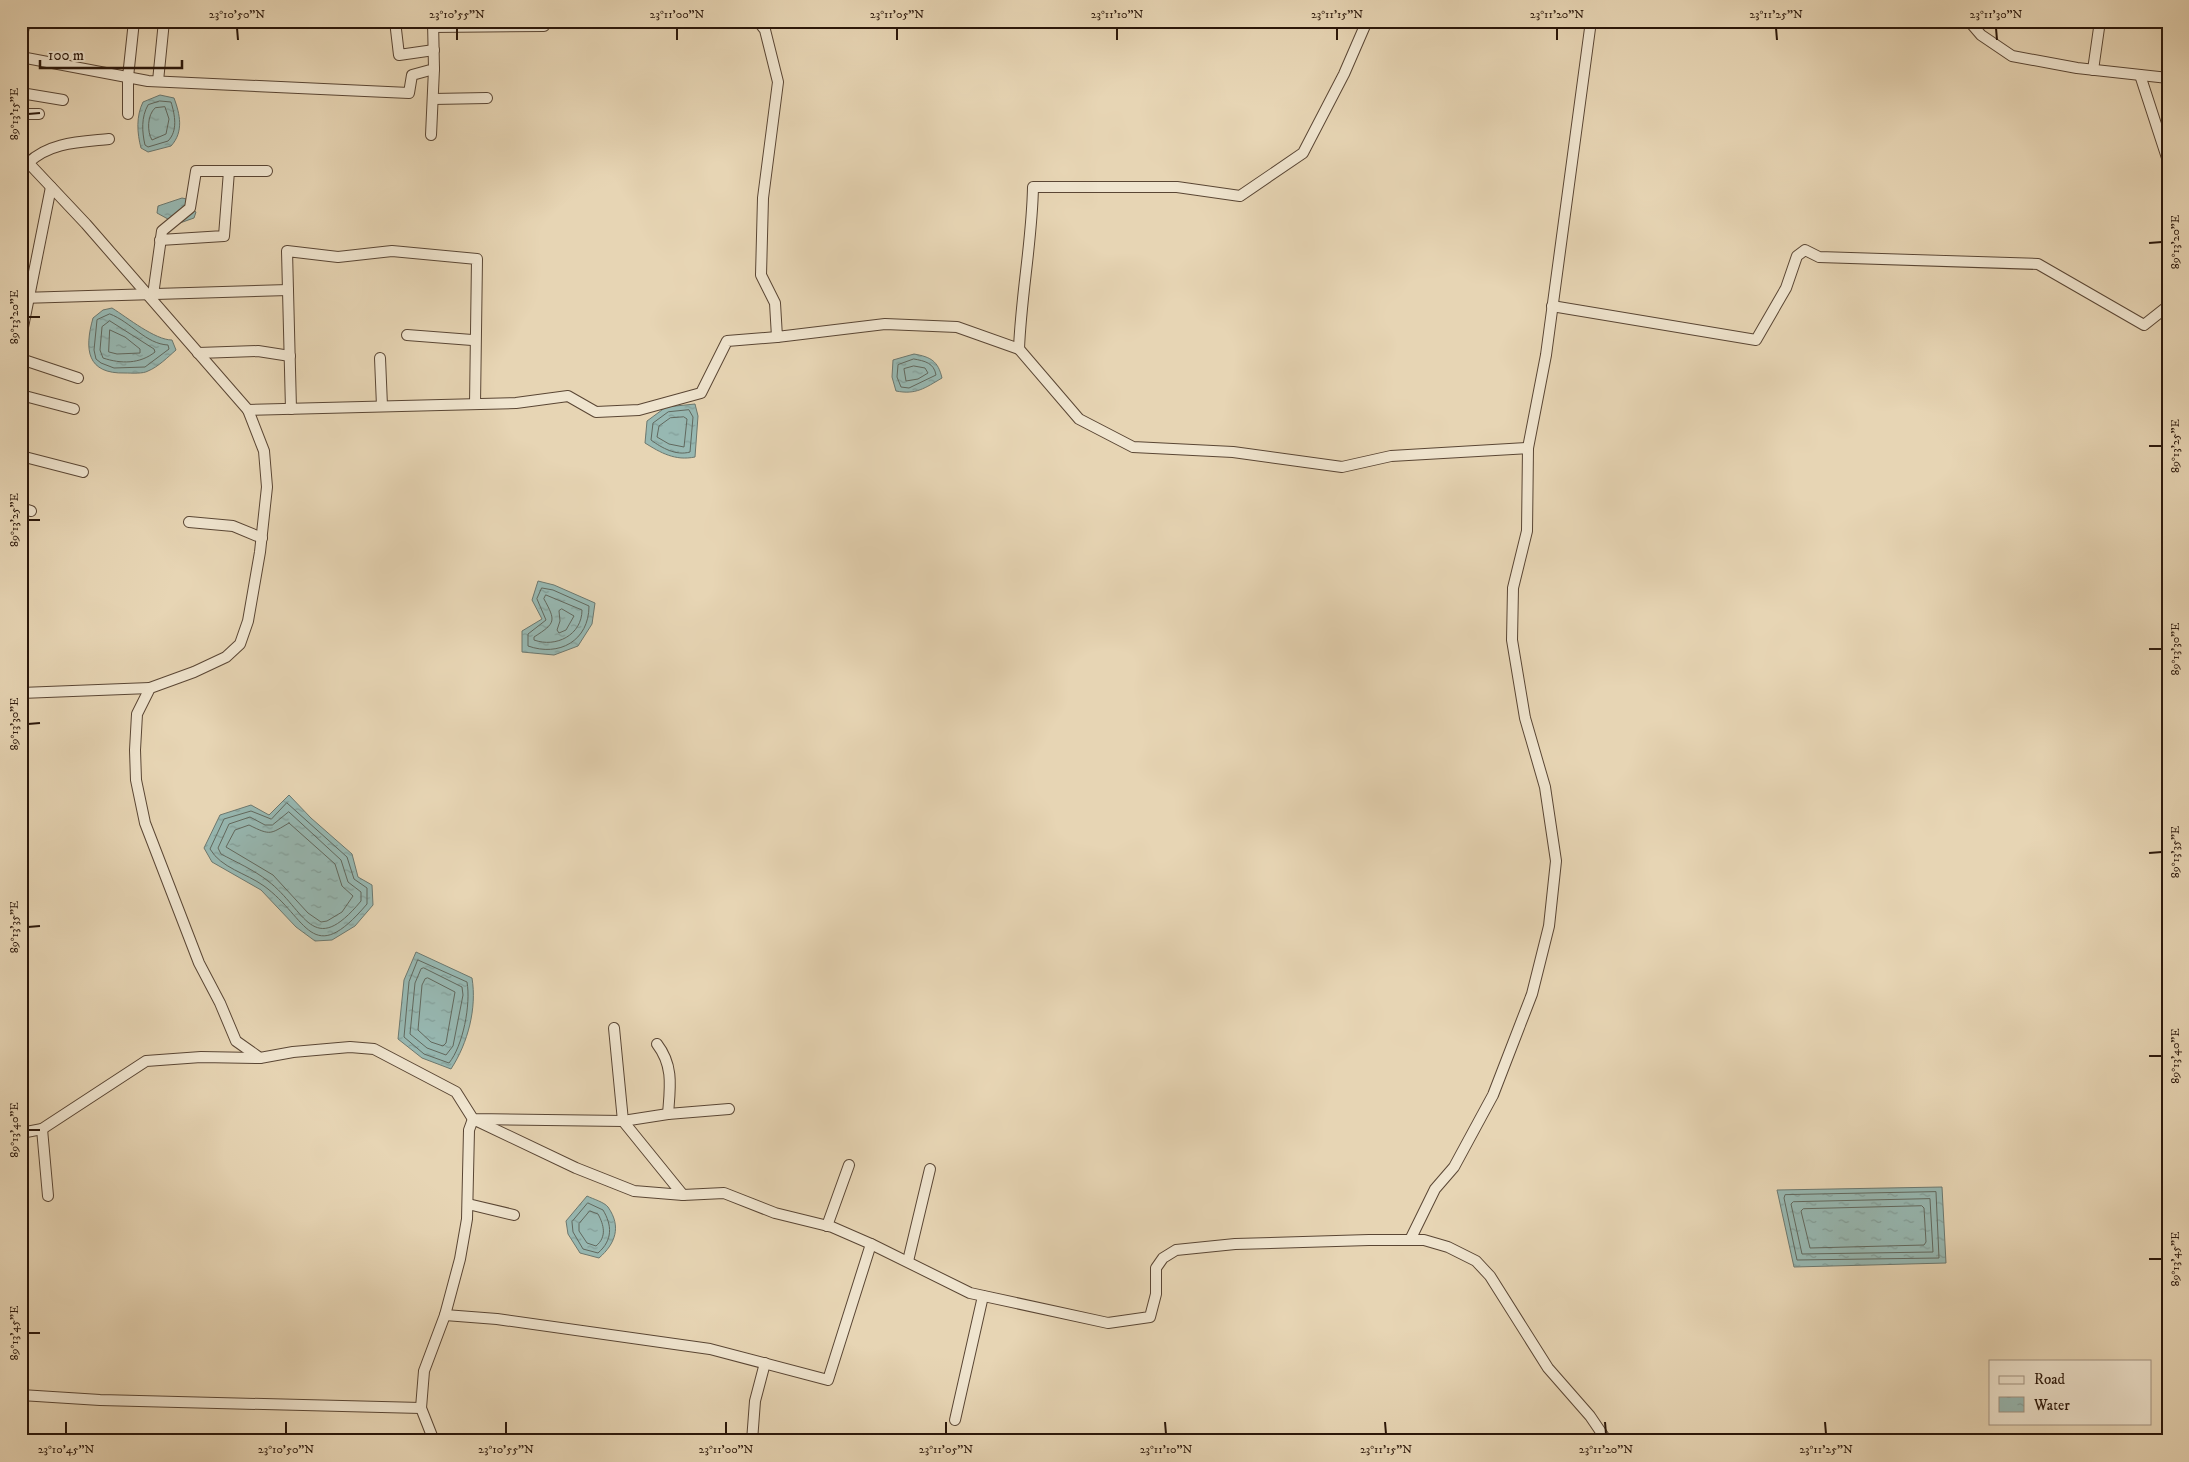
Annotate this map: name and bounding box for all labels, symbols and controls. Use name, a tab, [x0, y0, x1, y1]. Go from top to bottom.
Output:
text: 23°10'50"N	[209, 7, 265, 22]
text: 23°10'55"N	[429, 7, 485, 22]
text: 23°11'00"N	[650, 7, 705, 22]
text: 23°11'05"N	[870, 7, 924, 22]
text: 23°11'10"N	[1091, 7, 1144, 22]
text: 23°11'15"N	[1311, 7, 1363, 22]
text: 23°11'20"N	[1530, 7, 1584, 22]
text: 23°11'25"N	[1749, 7, 1803, 22]
text: 23°11'30"N	[1970, 7, 2023, 22]
scale bar	[40, 38, 182, 70]
text: 100 m	[48, 46, 84, 65]
text: 89°13'15"E	[7, 87, 22, 140]
text: 89°13'20"E	[2168, 214, 2183, 269]
text: 89°13'20"E	[7, 289, 22, 344]
text: 89°13'25"E	[2168, 418, 2183, 473]
text: 89°13'25"E	[7, 492, 22, 547]
text: 89°13'30"E	[2168, 622, 2183, 676]
text: 89°13'30"E	[7, 697, 22, 751]
text: 89°13'35"E	[2168, 825, 2183, 878]
text: 89°13'35"E	[7, 900, 22, 953]
text: 89°13'40"E	[2168, 1028, 2183, 1084]
text: 89°13'40"E	[7, 1102, 22, 1158]
text: 89°13'45"E	[2168, 1231, 2183, 1287]
text: 89°13'45"E	[7, 1305, 22, 1361]
legend	[1989, 1360, 2152, 1424]
text: Road	[2034, 1370, 2066, 1389]
text: Water	[2033, 1396, 2070, 1415]
text: 23°10'45"N	[38, 1442, 94, 1457]
text: 23°10'50"N	[258, 1442, 314, 1457]
text: 23°10'55"N	[478, 1442, 534, 1457]
text: 23°11'00"N	[699, 1442, 754, 1457]
text: 23°11'05"N	[919, 1442, 973, 1457]
text: 23°11'10"N	[1140, 1442, 1193, 1457]
text: 23°11'15"N	[1360, 1442, 1412, 1457]
text: 23°11'20"N	[1579, 1442, 1633, 1457]
text: 23°11'25"N	[1799, 1442, 1853, 1457]

